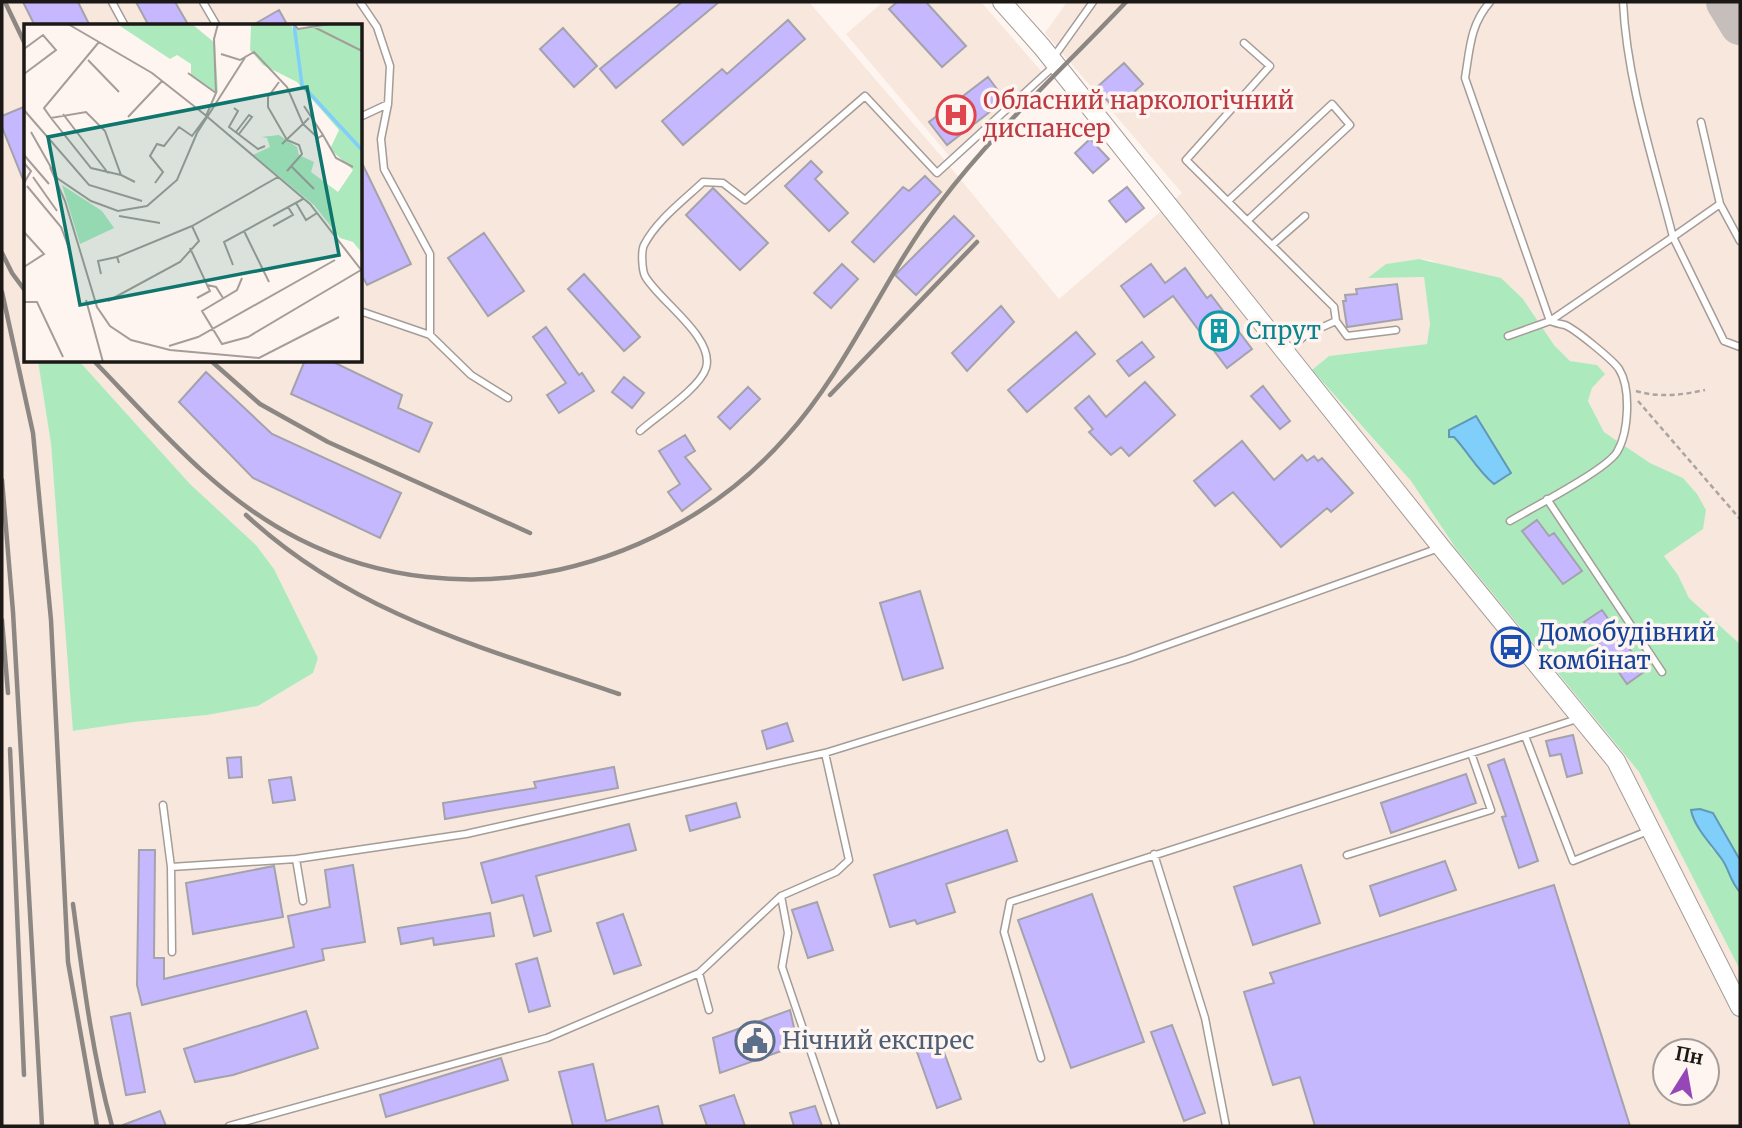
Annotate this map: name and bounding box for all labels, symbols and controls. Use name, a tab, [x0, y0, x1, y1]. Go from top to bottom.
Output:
inset map	[24, 24, 362, 362]
place label: Обласний наркологічний диспансер	[982, 85, 1294, 144]
hospital icon: Обласний наркологічний диспансер	[935, 94, 977, 136]
building icon: Спрут	[1198, 310, 1240, 352]
place label: Спрут	[1246, 315, 1321, 346]
place label: Домобудівний комбінат	[1538, 617, 1716, 676]
bus stop icon: Домобудівний комбінат	[1490, 626, 1532, 668]
public building icon: Нічний експрес	[734, 1020, 776, 1062]
place label: Нічний експрес	[782, 1025, 974, 1056]
north arrow	[1651, 1037, 1721, 1107]
text: Пн	[1673, 1041, 1706, 1070]

